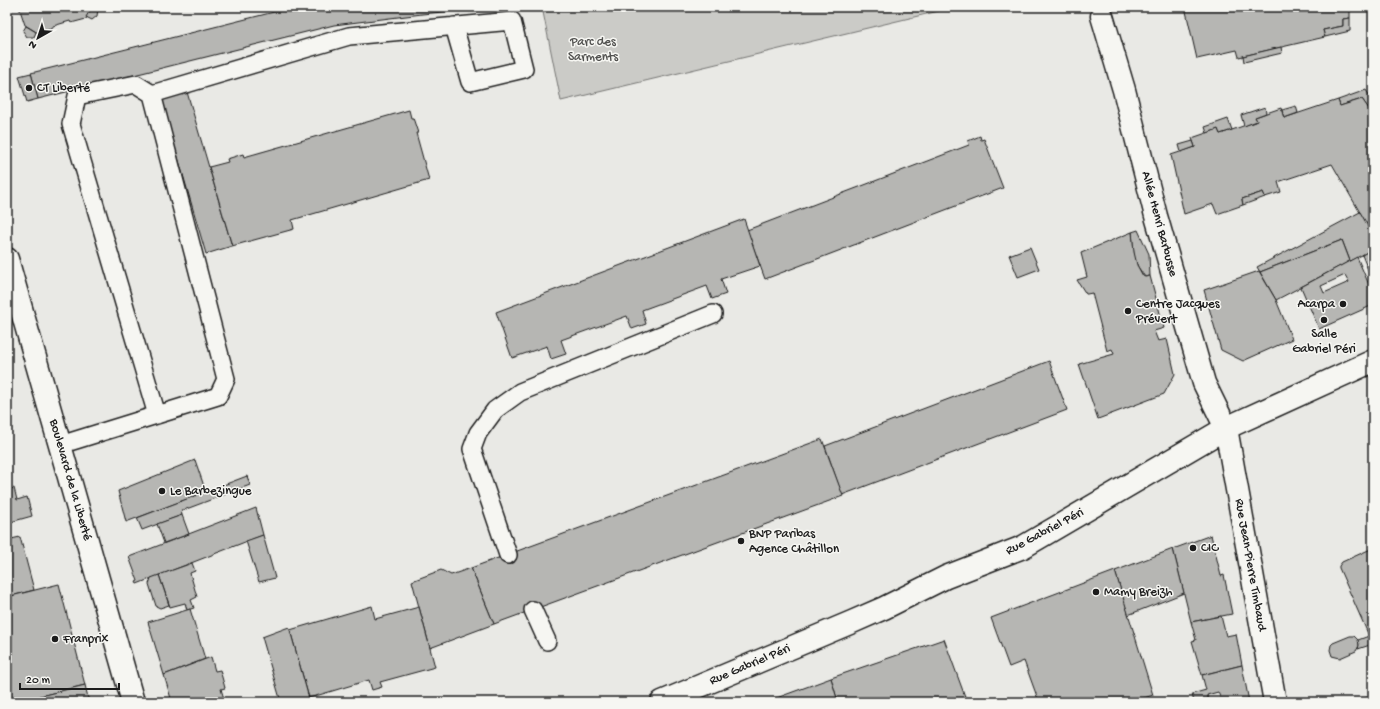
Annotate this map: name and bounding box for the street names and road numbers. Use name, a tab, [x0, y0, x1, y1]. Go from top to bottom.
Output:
street label: Allée Henri Barbusse	[1138, 170, 1180, 279]
street label: Boulevard de la Liberté	[45, 417, 95, 543]
street label: Rue Jean-Pierre Timbaud	[1231, 498, 1269, 634]
street label: Rue Gabriel Péri	[1003, 505, 1087, 559]
street label: Rue Gabriel Péri	[707, 641, 793, 689]

